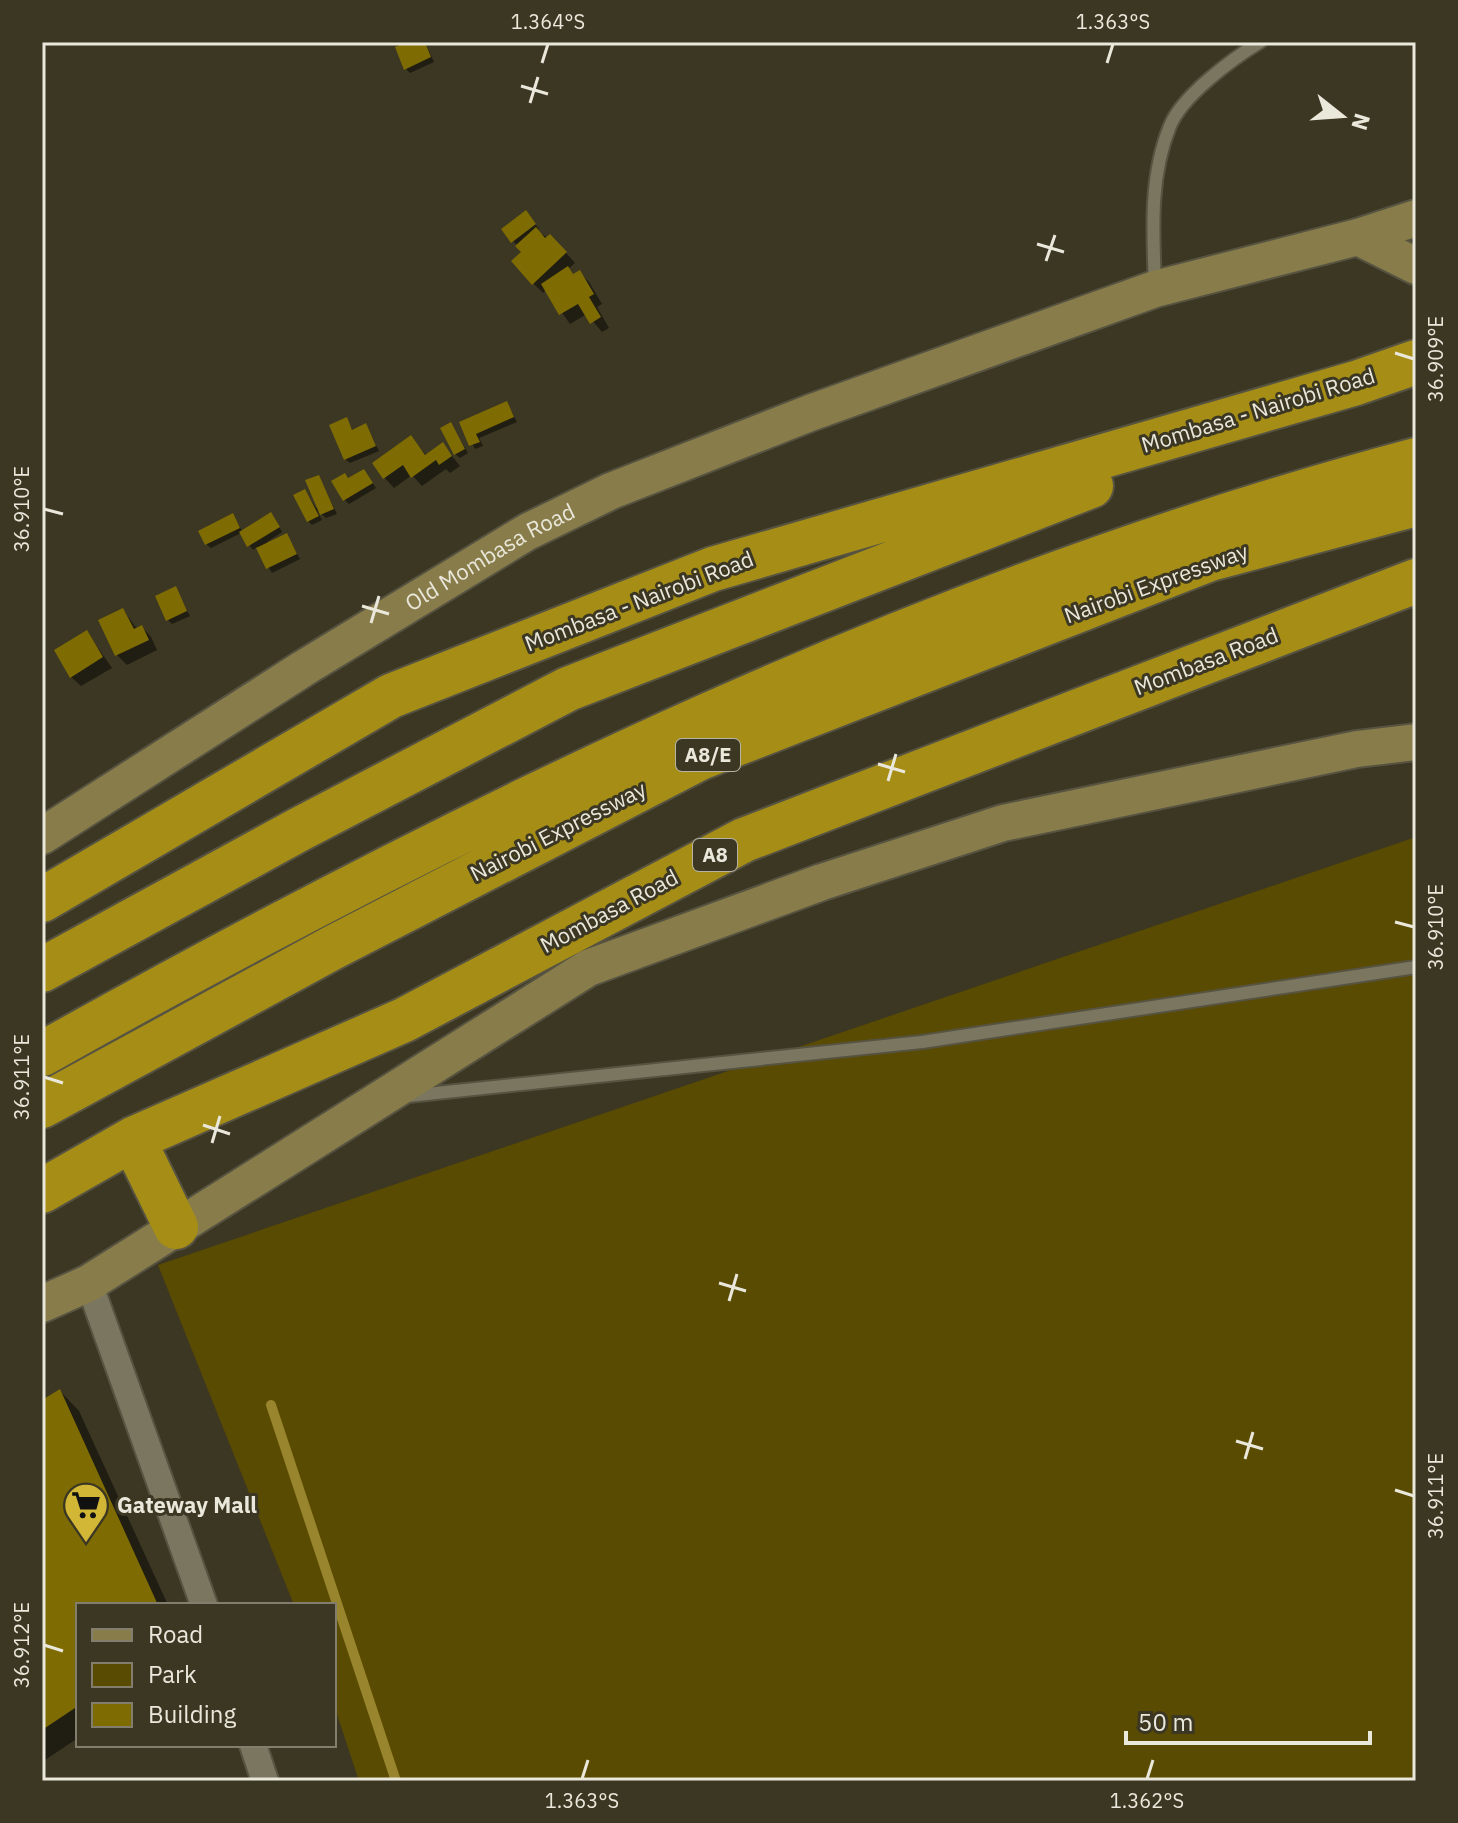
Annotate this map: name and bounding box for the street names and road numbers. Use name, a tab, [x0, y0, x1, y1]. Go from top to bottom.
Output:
street label: Mombasa - Nairobi Road	[1138, 360, 1378, 459]
street label: Old Mombasa Road	[399, 496, 579, 617]
street label: Nairobi Expressway	[1060, 536, 1252, 629]
street label: Mombasa - Nairobi Road	[520, 544, 757, 658]
street label: Mombasa Road	[1130, 620, 1282, 701]
road number: A8/E	[676, 739, 740, 771]
street label: Nairobi Expressway	[465, 774, 651, 887]
road number: A8	[693, 839, 737, 871]
street label: Mombasa Road	[535, 862, 683, 959]

